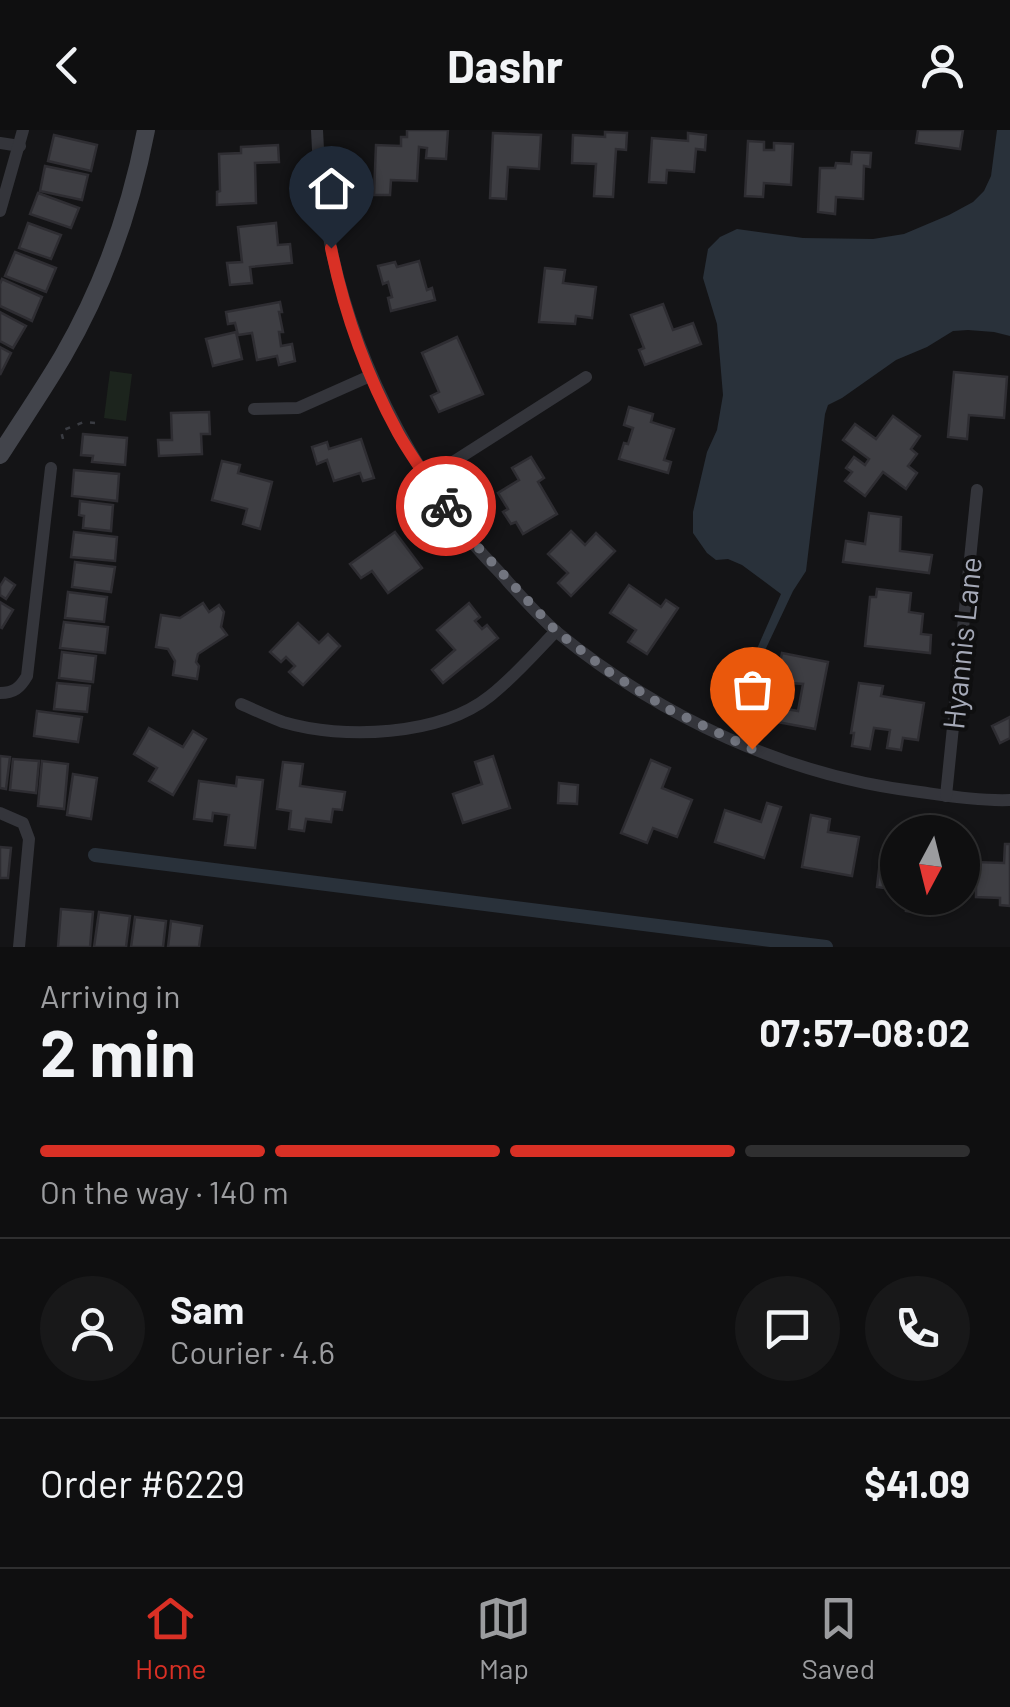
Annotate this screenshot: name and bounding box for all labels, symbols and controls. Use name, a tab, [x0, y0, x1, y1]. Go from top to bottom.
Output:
icon: back	[40, 38, 95, 93]
text: Dashr	[447, 38, 563, 92]
icon: person	[915, 38, 970, 93]
pin	[289, 146, 374, 249]
icon: home	[304, 161, 359, 216]
courier	[396, 456, 496, 556]
icon: bike	[419, 479, 474, 534]
street label: Hyannis Lane	[934, 555, 988, 731]
pin	[710, 647, 795, 750]
icon: bag	[725, 662, 780, 717]
north arrow	[880, 815, 980, 915]
map controls	[880, 815, 980, 915]
text: Arriving in	[40, 976, 180, 1014]
text: 07:57–08:02	[759, 1009, 970, 1055]
text: 2 min	[40, 1012, 196, 1090]
text: On the way · 140 m	[40, 1172, 289, 1210]
button: person	[40, 1276, 145, 1381]
button: chat	[735, 1276, 840, 1381]
button: phone	[865, 1276, 970, 1381]
text: Sam	[170, 1286, 244, 1332]
text: Courier · 4.6	[170, 1332, 335, 1370]
text: Order #6229	[40, 1460, 245, 1506]
text: $41.09	[864, 1460, 970, 1506]
tab: Home	[135, 1591, 206, 1685]
tab: Map	[476, 1591, 531, 1685]
tab: Saved	[802, 1591, 875, 1685]

